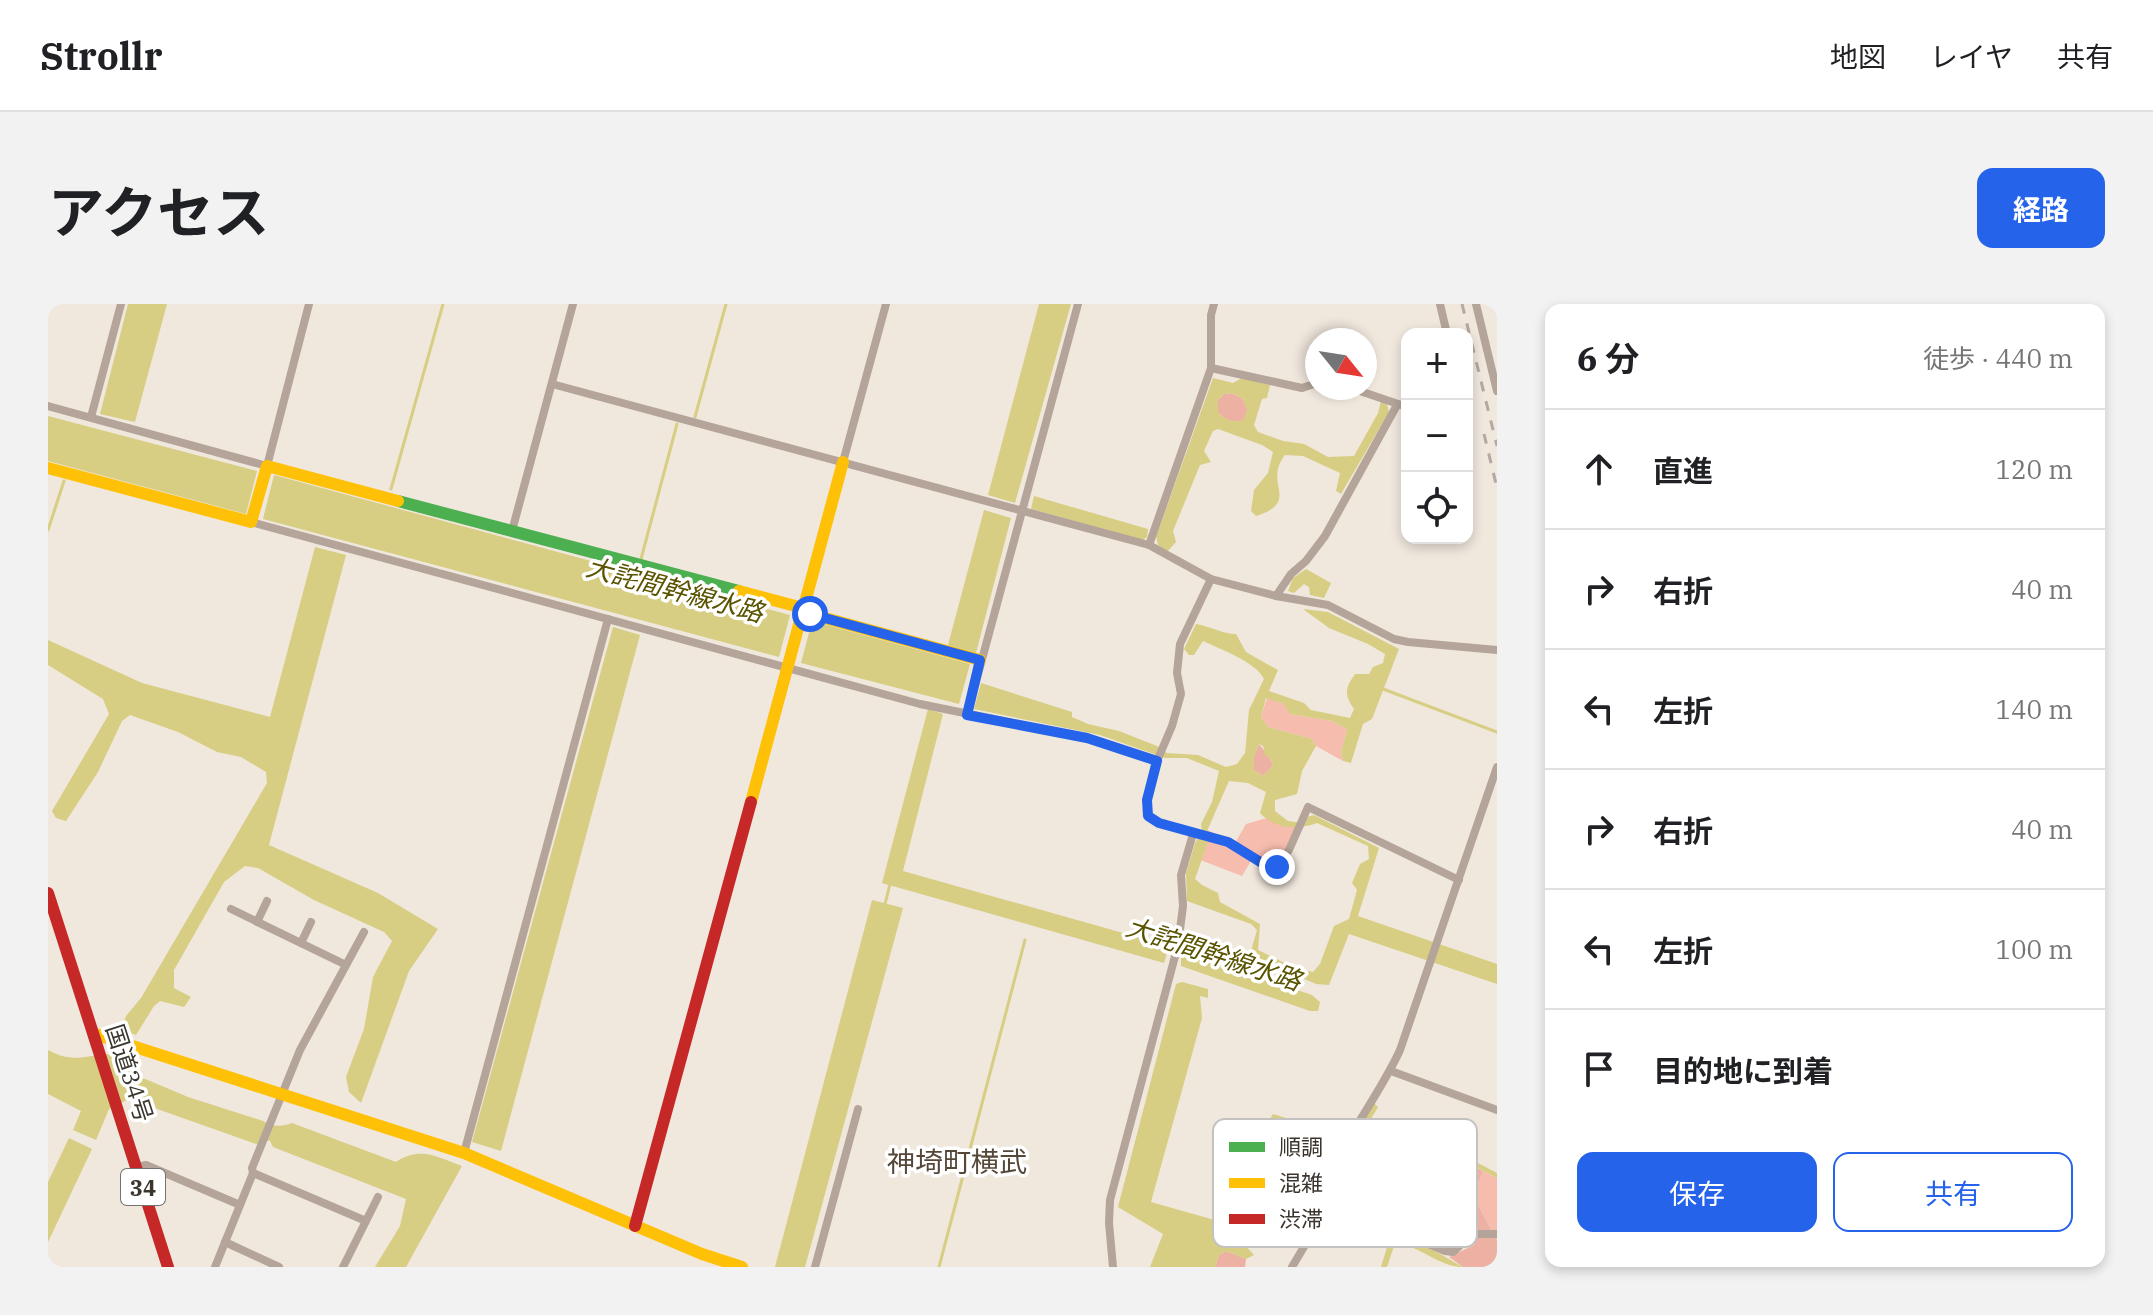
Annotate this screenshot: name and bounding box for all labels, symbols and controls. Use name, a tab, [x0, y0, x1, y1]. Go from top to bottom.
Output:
text: Strollr	[40, 31, 162, 80]
text: 地図	[1830, 38, 1886, 75]
text: レイヤ	[1930, 38, 2013, 75]
text: 共有	[2057, 38, 2113, 75]
button: 経路	[1977, 168, 2105, 248]
text: アクセス	[48, 176, 269, 248]
north arrow	[1305, 328, 1377, 400]
map controls	[1401, 328, 1473, 544]
button: +	[1401, 328, 1473, 400]
text: 6 分	[1577, 336, 1639, 380]
text: 徒歩 · 440 m	[1923, 341, 2073, 375]
button: −	[1401, 400, 1473, 472]
icon: ahead	[1577, 447, 1621, 491]
text: 直進	[1653, 451, 1713, 490]
text: 120 m	[1995, 452, 2073, 486]
button: locate	[1401, 472, 1473, 544]
water label: 大詫間幹線水路	[583, 549, 769, 629]
icon: right	[1577, 567, 1621, 611]
text: 右折	[1653, 571, 1713, 610]
text: 40 m	[2011, 572, 2073, 606]
route start	[792, 596, 828, 632]
icon: left	[1577, 687, 1621, 731]
text: 左折	[1653, 691, 1713, 730]
text: 140 m	[1995, 692, 2073, 726]
icon: right	[1577, 807, 1621, 851]
text: 右折	[1653, 811, 1713, 850]
text: 40 m	[2011, 812, 2073, 846]
route end	[1259, 849, 1295, 885]
water label: 大詫間幹線水路	[1122, 909, 1308, 998]
icon: left	[1577, 927, 1621, 971]
text: 左折	[1653, 931, 1713, 970]
text: 100 m	[1995, 932, 2073, 966]
street label: 国道34号	[99, 1020, 161, 1126]
icon: arrive	[1577, 1047, 1621, 1091]
text: 目的地に到着	[1653, 1051, 1833, 1090]
legend	[1213, 1119, 1477, 1247]
text: 順調	[1279, 1132, 1323, 1161]
district label: 神埼町横武	[887, 1143, 1027, 1180]
button: 保存	[1577, 1152, 1817, 1232]
button: 共有	[1833, 1152, 2073, 1232]
text: 混雑	[1279, 1168, 1323, 1197]
road number: 34	[121, 1169, 165, 1205]
text: 渋滞	[1279, 1204, 1323, 1233]

